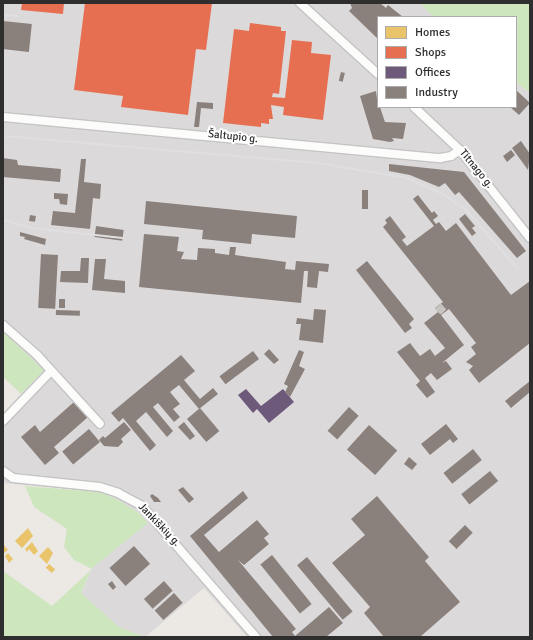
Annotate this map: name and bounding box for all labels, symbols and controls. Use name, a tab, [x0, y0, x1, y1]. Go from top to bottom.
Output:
legend	[377, 16, 517, 108]
text: Homes	[415, 25, 450, 40]
text: Shops	[415, 45, 446, 60]
text: Offices	[415, 65, 450, 80]
text: Industry	[415, 85, 458, 100]
street label: Šaltupio g.	[207, 128, 259, 146]
street label: Titnago g.	[456, 147, 496, 191]
street label: Jankiškių g.	[135, 501, 183, 549]

